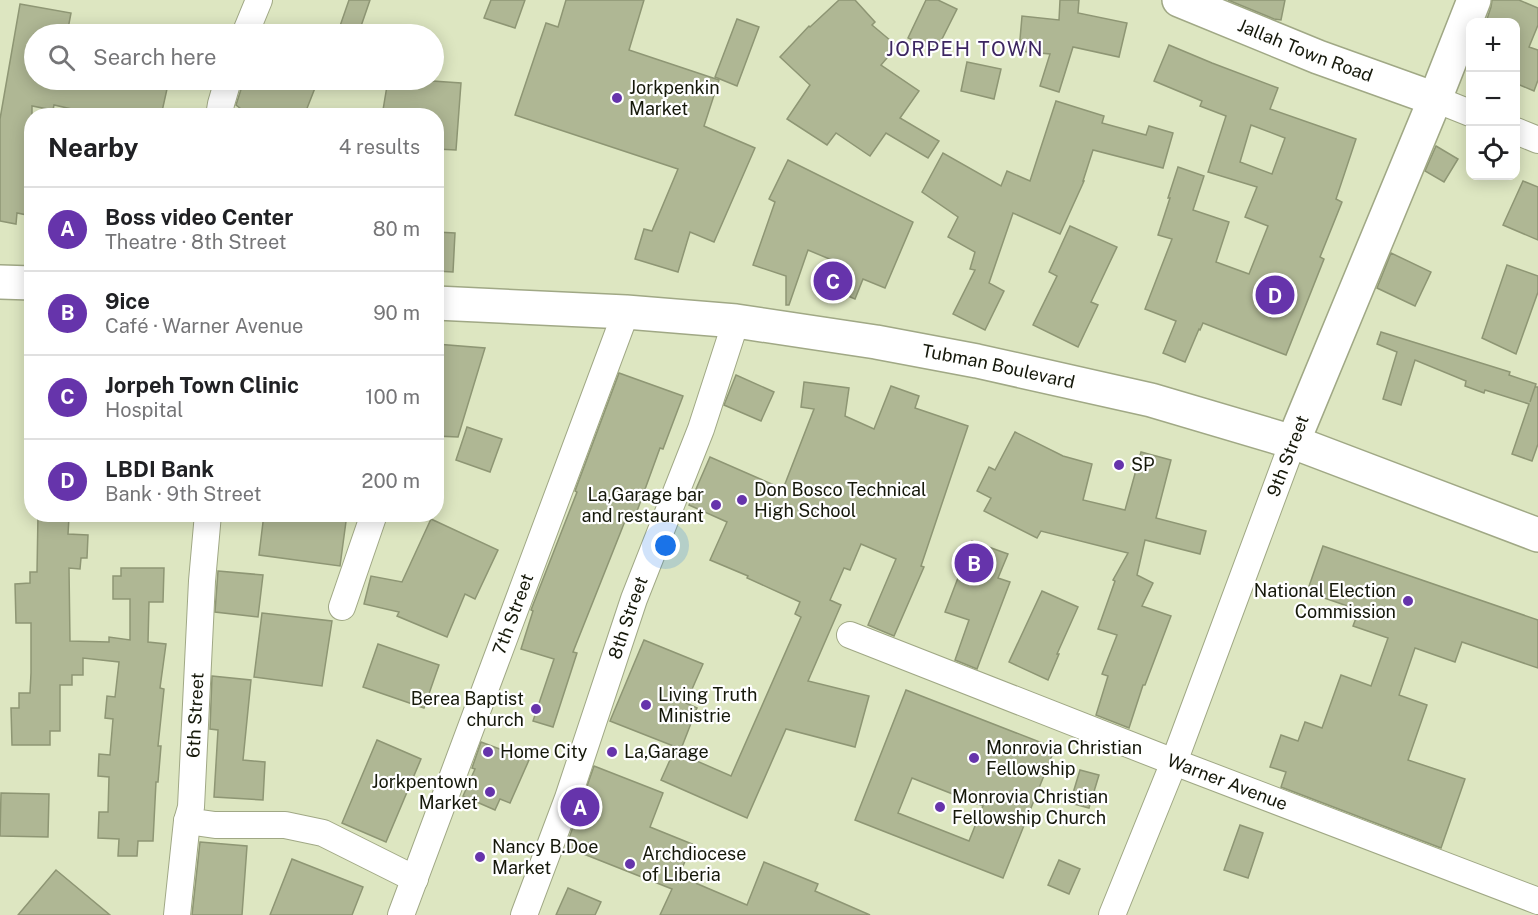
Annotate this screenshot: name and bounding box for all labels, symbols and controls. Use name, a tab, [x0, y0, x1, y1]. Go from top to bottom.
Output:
street label: Jallah Town Road	[1235, 14, 1376, 86]
map controls	[1466, 18, 1520, 180]
button: +	[1466, 18, 1520, 72]
search box	[24, 24, 444, 90]
district label: JORPEH TOWN	[886, 37, 1044, 61]
icon: search	[45, 41, 78, 74]
text: Search here	[93, 44, 217, 70]
button: −	[1466, 72, 1520, 126]
place label: Jorkpenkin Market	[629, 77, 720, 119]
marker: Jorkpenkin Market	[610, 91, 624, 105]
button: locate	[1466, 126, 1520, 180]
text: Nearby	[48, 132, 138, 163]
text: 4 results	[339, 135, 420, 159]
text: Boss video Center	[105, 204, 293, 230]
text: A	[60, 217, 75, 241]
text: 80 m	[373, 217, 420, 241]
text: Theatre · 8th Street	[105, 230, 287, 254]
pin: C	[814, 258, 852, 304]
pin: D	[1256, 272, 1294, 318]
text: 9ice	[105, 288, 150, 314]
text: B	[61, 301, 74, 325]
text: 90 m	[373, 301, 420, 325]
text: Café · Warner Avenue	[105, 314, 303, 338]
street label: Tubman Boulevard	[920, 340, 1077, 393]
text: Jorpeh Town Clinic	[105, 372, 299, 398]
text: C	[60, 385, 75, 409]
text: 100 m	[365, 385, 420, 409]
text: Hospital	[105, 398, 183, 422]
street label: 9th Street	[1262, 412, 1313, 500]
place label: SP	[1131, 454, 1154, 475]
text: LBDI Bank	[105, 456, 214, 482]
marker: SP	[1112, 458, 1126, 472]
text: D	[60, 469, 75, 493]
text: 200 m	[362, 469, 420, 493]
place label: Don Bosco Technical High School	[754, 479, 927, 521]
text: Bank · 9th Street	[105, 482, 262, 506]
place label: La,Garage bar and restaurant	[581, 484, 704, 526]
marker: Don Bosco Technical High School	[735, 493, 749, 507]
marker: La,Garage bar and restaurant	[709, 498, 723, 512]
your location	[651, 531, 680, 560]
pin: B	[954, 540, 994, 586]
street label: 7th Street	[488, 570, 537, 658]
street label: 8th Street	[604, 573, 652, 662]
place label: National Election Commission	[1254, 580, 1396, 622]
marker: National Election Commission	[1401, 594, 1415, 608]
street label: 6th Street	[182, 672, 208, 758]
place label: Living Truth Ministrie	[658, 684, 757, 726]
place label: Berea Baptist church	[411, 688, 524, 730]
marker: Living Truth Ministrie	[639, 698, 653, 712]
marker: Berea Baptist church	[529, 702, 543, 716]
place label: Monrovia Christian Fellowship	[986, 737, 1142, 779]
place label: Home City	[500, 741, 588, 762]
place label: La,Garage	[624, 741, 709, 762]
marker: Home City	[481, 745, 495, 759]
marker: La,Garage	[605, 745, 619, 759]
street label: Warner Avenue	[1164, 749, 1291, 814]
marker: Monrovia Christian Fellowship	[967, 751, 981, 765]
place label: Jorkpentown Market	[372, 771, 478, 813]
pin: A	[560, 784, 600, 830]
marker: Jorkpentown Market	[483, 785, 497, 799]
place label: Monrovia Christian Fellowship Church	[952, 786, 1108, 828]
marker: Monrovia Christian Fellowship Church	[933, 800, 947, 814]
place label: Nancy B.Doe Market	[492, 836, 599, 878]
place label: Archdiocese of Liberia	[642, 843, 746, 885]
marker: Nancy B.Doe Market	[473, 850, 487, 864]
marker: Archdiocese of Liberia	[623, 857, 637, 871]

